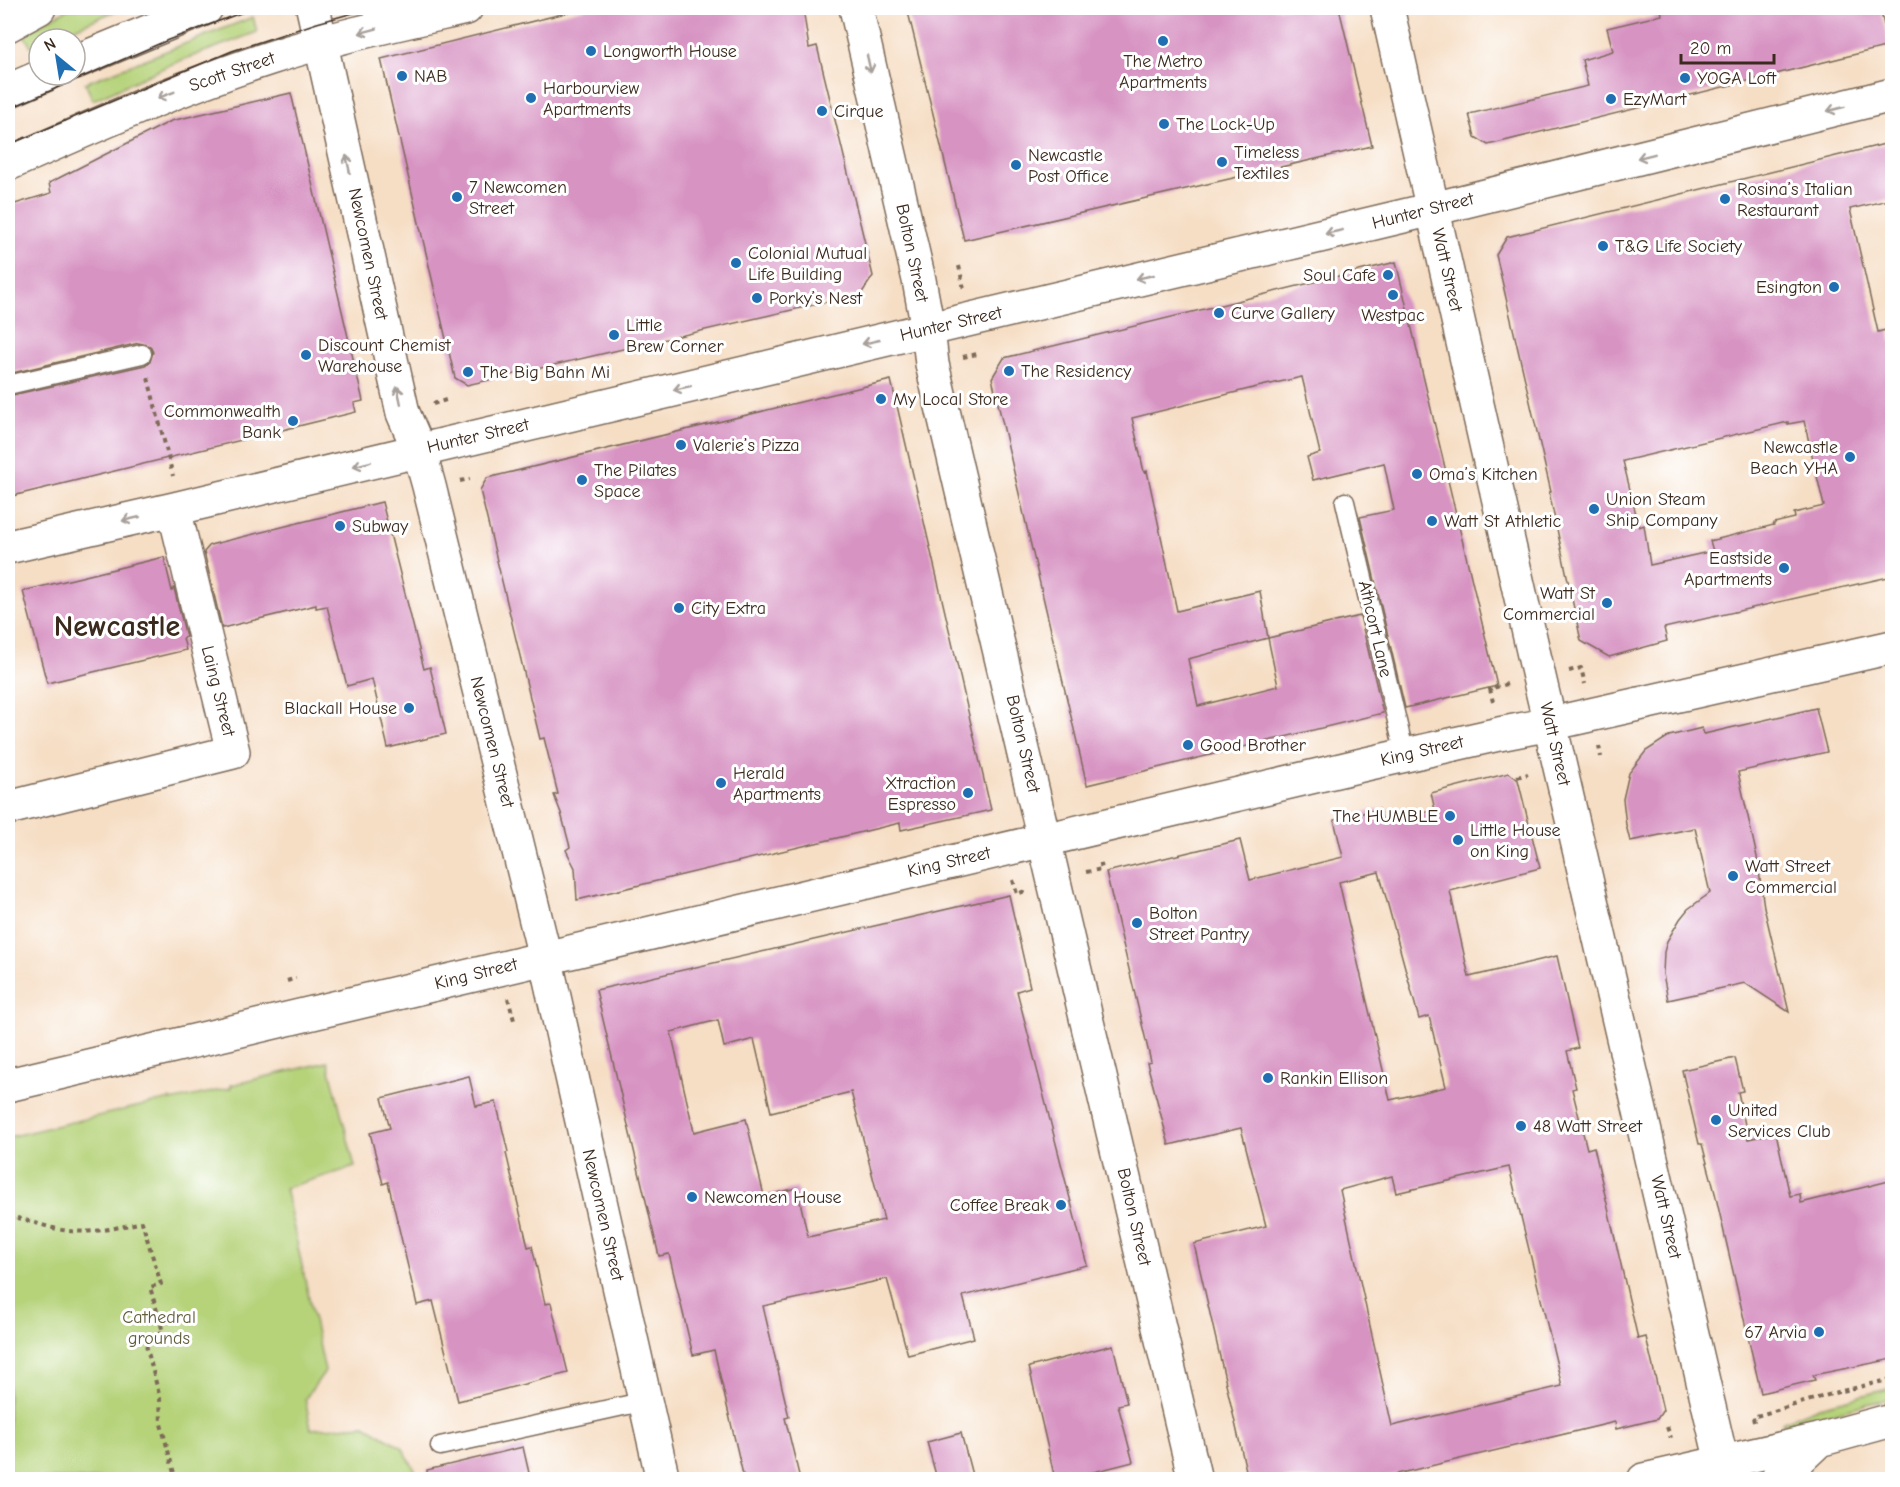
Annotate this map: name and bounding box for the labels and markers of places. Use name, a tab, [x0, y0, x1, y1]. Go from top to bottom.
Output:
marker: The Metro Apartments	[1156, 34, 1170, 48]
place label: Longworth House	[603, 41, 737, 62]
marker: Longworth House	[584, 44, 598, 58]
place label: The Metro Apartments	[1119, 51, 1207, 93]
place label: NAB	[414, 66, 447, 87]
place label: YOGA Loft	[1697, 68, 1777, 89]
marker: NAB	[395, 69, 409, 83]
marker: YOGA Loft	[1678, 71, 1692, 85]
place label: Harbourview Apartments	[543, 78, 640, 120]
place label: EzyMart	[1623, 89, 1687, 110]
marker: Harbourview Apartments	[524, 91, 538, 105]
marker: EzyMart	[1604, 92, 1618, 106]
place label: Cirque	[834, 101, 883, 122]
marker: Cirque	[815, 104, 829, 118]
place label: The Lock-Up	[1176, 114, 1275, 135]
marker: The Lock-Up	[1157, 117, 1171, 131]
place label: Timeless Textiles	[1234, 142, 1299, 184]
place label: Newcastle Post Office	[1028, 145, 1109, 187]
marker: Timeless Textiles	[1215, 155, 1229, 169]
marker: Newcastle Post Office	[1009, 158, 1023, 172]
place label: 7 Newcomen Street	[469, 177, 567, 219]
place label: Rosina’s Italian Restaurant	[1737, 179, 1853, 221]
marker: 7 Newcomen Street	[450, 190, 464, 204]
marker: Rosina’s Italian Restaurant	[1718, 192, 1732, 206]
place label: T&G Life Society	[1615, 236, 1743, 257]
marker: T&G Life Society	[1596, 239, 1610, 253]
place label: Colonial Mutual Life Building	[748, 243, 867, 285]
marker: Colonial Mutual Life Building	[729, 256, 743, 270]
place label: Soul Cafe	[1303, 265, 1376, 286]
marker: Soul Cafe	[1381, 268, 1395, 282]
place label: Esington	[1756, 277, 1822, 298]
marker: Esington	[1827, 280, 1841, 294]
place label: Porky’s Nest	[769, 288, 863, 309]
marker: Westpac	[1386, 288, 1400, 302]
marker: Porky’s Nest	[750, 291, 764, 305]
place label: Curve Gallery	[1231, 303, 1336, 324]
place label: Westpac	[1361, 305, 1425, 326]
marker: Curve Gallery	[1212, 306, 1226, 320]
place label: Little Brew Corner	[626, 315, 724, 357]
marker: Little Brew Corner	[607, 328, 621, 342]
place label: Discount Chemist Warehouse	[318, 335, 452, 377]
marker: Discount Chemist Warehouse	[299, 348, 313, 362]
place label: The Residency	[1021, 361, 1132, 382]
place label: The Big Bahn Mi	[480, 362, 610, 383]
marker: The Residency	[1002, 364, 1016, 378]
marker: The Big Bahn Mi	[461, 365, 475, 379]
place label: My Local Store	[893, 389, 1008, 410]
marker: My Local Store	[874, 392, 888, 406]
place label: Commonwealth Bank	[164, 401, 281, 443]
marker: Commonwealth Bank	[286, 414, 300, 428]
place label: Valerie’s Pizza	[693, 435, 800, 456]
place label: Newcastle Beach YHA	[1750, 437, 1838, 479]
marker: Valerie’s Pizza	[674, 438, 688, 452]
marker: Newcastle Beach YHA	[1843, 450, 1857, 464]
place label: The Pilates Space	[594, 460, 677, 502]
place label: Oma’s Kitchen	[1429, 464, 1538, 485]
marker: Oma’s Kitchen	[1410, 467, 1424, 481]
marker: The Pilates Space	[575, 473, 589, 487]
place label: Union Steam Ship Company	[1606, 489, 1718, 531]
marker: Union Steam Ship Company	[1587, 502, 1601, 516]
place label: Watt St Athletic	[1444, 511, 1562, 532]
marker: Watt St Athletic	[1425, 514, 1439, 528]
place label: Subway	[352, 516, 409, 537]
marker: Subway	[333, 519, 347, 533]
place label: Eastside Apartments	[1684, 548, 1772, 590]
marker: Eastside Apartments	[1777, 561, 1791, 575]
place label: Watt St Commercial	[1503, 583, 1596, 625]
marker: Watt St Commercial	[1600, 596, 1614, 610]
place label: City Extra	[691, 598, 766, 619]
marker: City Extra	[672, 601, 686, 615]
place label: Blackall House	[284, 698, 397, 719]
marker: Blackall House	[402, 701, 416, 715]
place label: Good Brother	[1200, 735, 1307, 756]
marker: Good Brother	[1181, 738, 1195, 752]
place label: Herald Apartments	[733, 763, 821, 805]
place label: Xtraction Espresso	[885, 773, 956, 815]
marker: Herald Apartments	[714, 776, 728, 790]
marker: Xtraction Espresso	[961, 786, 975, 800]
place label: The HUMBLE	[1332, 806, 1438, 827]
marker: The HUMBLE	[1443, 809, 1457, 823]
place label: Little House on King	[1470, 820, 1561, 862]
marker: Little House on King	[1451, 833, 1465, 847]
place label: Watt Street Commercial	[1745, 856, 1837, 898]
marker: Watt Street Commercial	[1726, 869, 1740, 883]
place label: Bolton Street Pantry	[1149, 903, 1250, 945]
marker: Bolton Street Pantry	[1130, 916, 1144, 930]
place label: Rankin Ellison	[1280, 1068, 1388, 1089]
marker: Rankin Ellison	[1261, 1071, 1275, 1085]
place label: United Services Club	[1728, 1100, 1831, 1142]
marker: United Services Club	[1709, 1113, 1723, 1127]
place label: 48 Watt Street	[1533, 1116, 1643, 1137]
marker: 48 Watt Street	[1514, 1119, 1528, 1133]
place label: Newcomen House	[704, 1187, 842, 1208]
marker: Newcomen House	[685, 1190, 699, 1204]
place label: Coffee Break	[950, 1195, 1049, 1216]
marker: Coffee Break	[1054, 1198, 1068, 1212]
place label: 67 Arvia	[1744, 1322, 1807, 1343]
marker: 67 Arvia	[1812, 1325, 1826, 1339]

